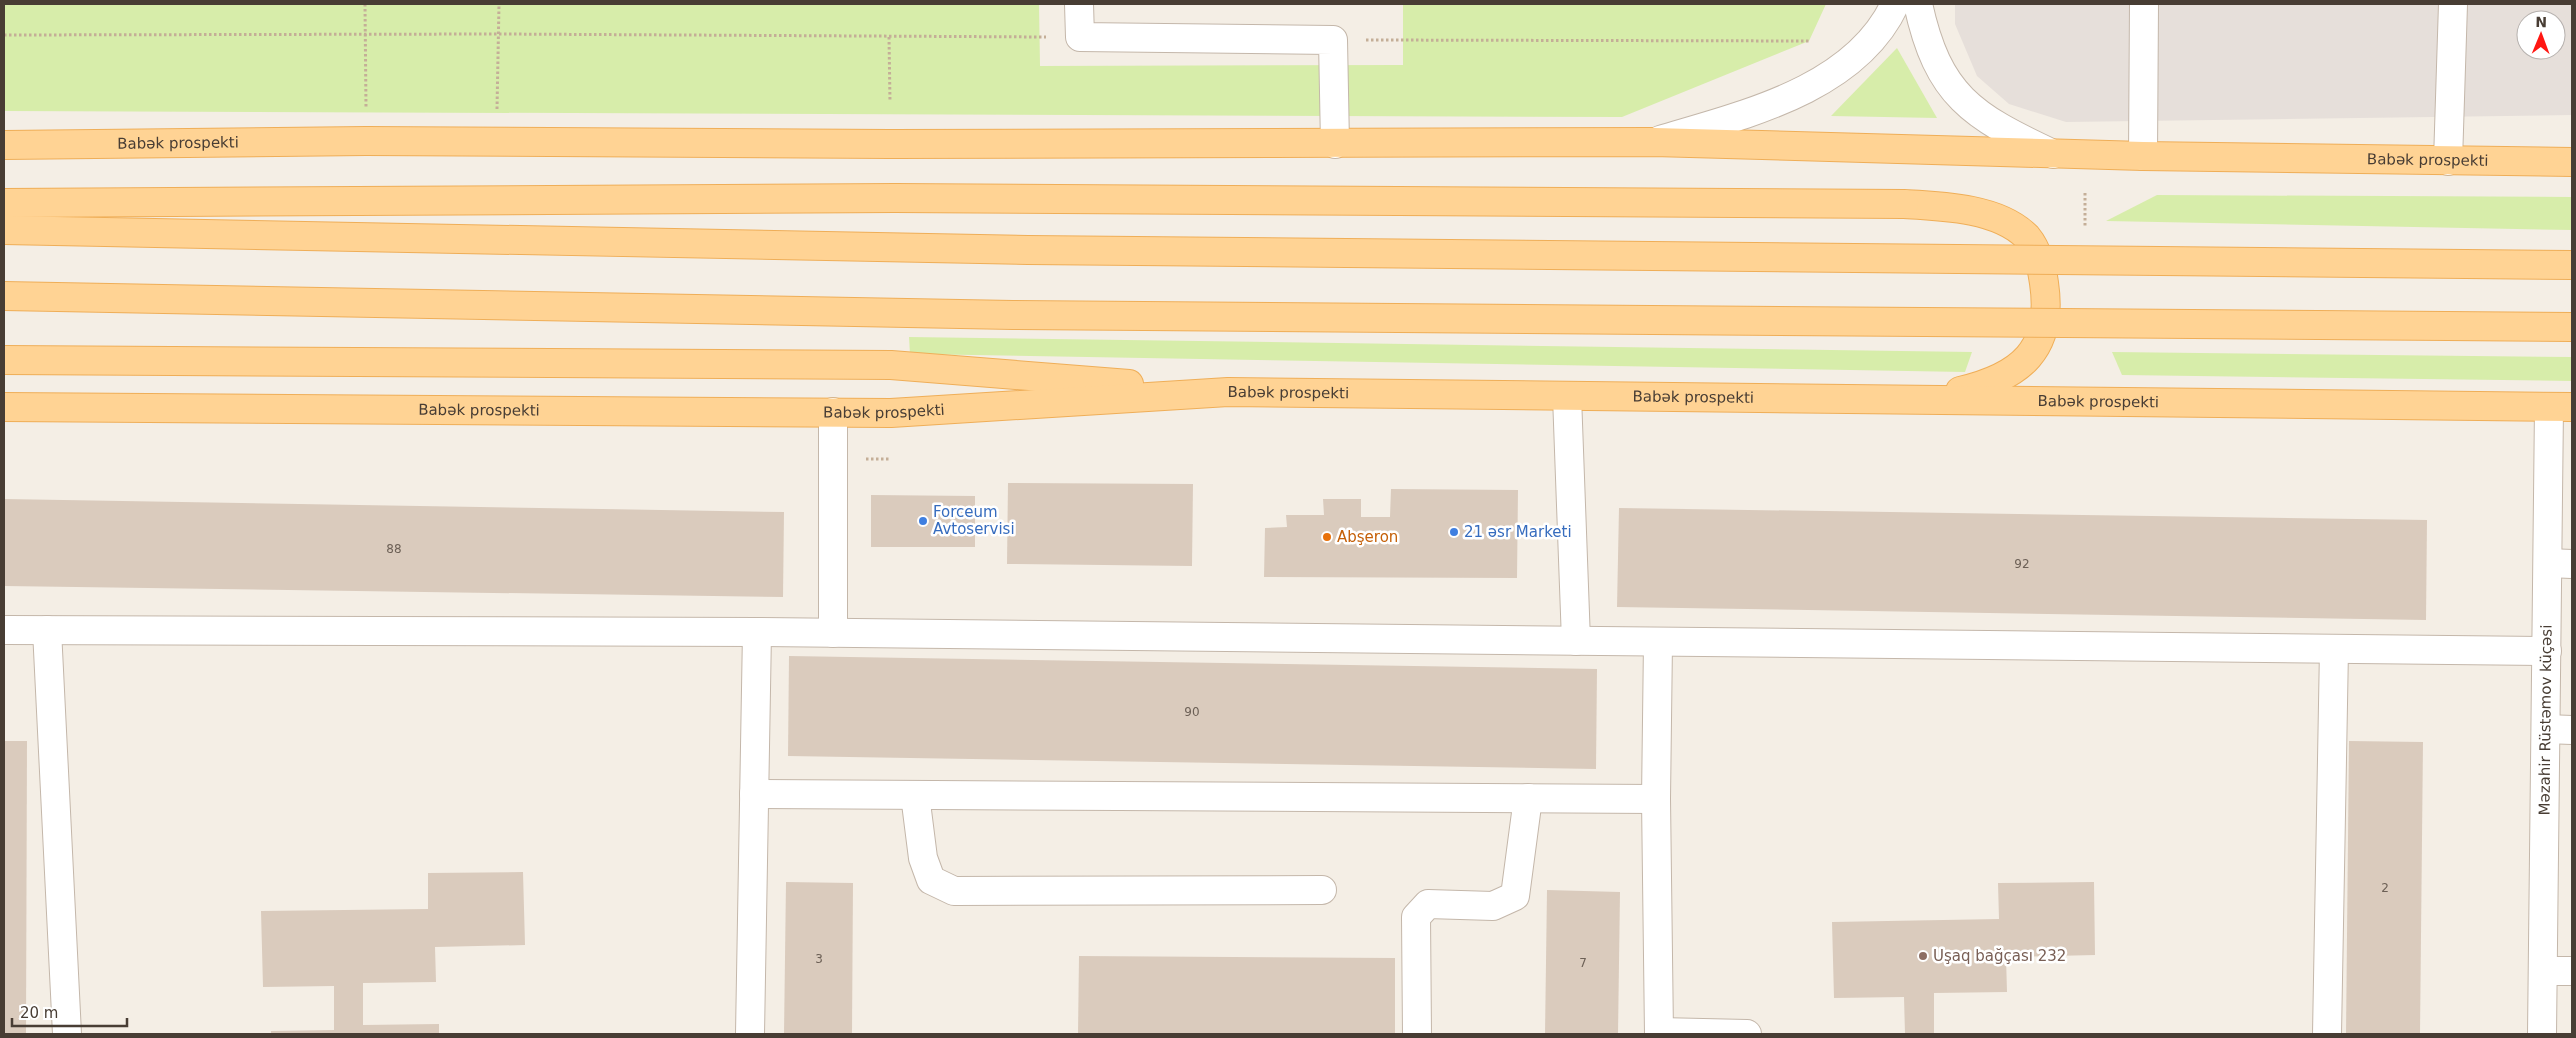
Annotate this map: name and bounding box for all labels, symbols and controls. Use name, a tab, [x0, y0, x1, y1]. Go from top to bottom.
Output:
north arrow	[2516, 10, 2566, 60]
text: N	[2535, 14, 2547, 30]
street label: Babək prospekti	[117, 133, 239, 153]
street label: Babək prospekti	[2367, 150, 2489, 170]
street label: Babək prospekti	[1227, 383, 1349, 402]
street label: Babək prospekti	[1632, 388, 1754, 407]
street label: Babək prospekti	[2037, 392, 2159, 411]
street label: Babək prospekti	[418, 401, 540, 420]
street label: Babək prospekti	[823, 401, 945, 422]
place label: Forceum Avtoservisi	[933, 503, 1015, 538]
marker: Forceum Avtoservisi	[917, 515, 929, 527]
place label: 21 əsr Marketi	[1464, 523, 1572, 541]
marker: 21 əsr Marketi	[1448, 526, 1460, 538]
place label: Abşeron	[1337, 528, 1398, 546]
marker: Abşeron	[1321, 531, 1333, 543]
house number: 88	[386, 542, 402, 556]
house number: 92	[2014, 557, 2030, 571]
street label: Məzahir Rüstəmov küçəsi	[2535, 625, 2556, 816]
house number: 90	[1184, 705, 1200, 719]
house number: 2	[2381, 881, 2389, 895]
place label: Uşaq bağçası 232	[1933, 947, 2066, 965]
marker: Uşaq bağçası 232	[1917, 950, 1929, 962]
house number: 3	[815, 952, 823, 966]
house number: 7	[1579, 956, 1587, 970]
scale bar	[12, 996, 128, 1028]
text: 20 m	[20, 1004, 58, 1022]

